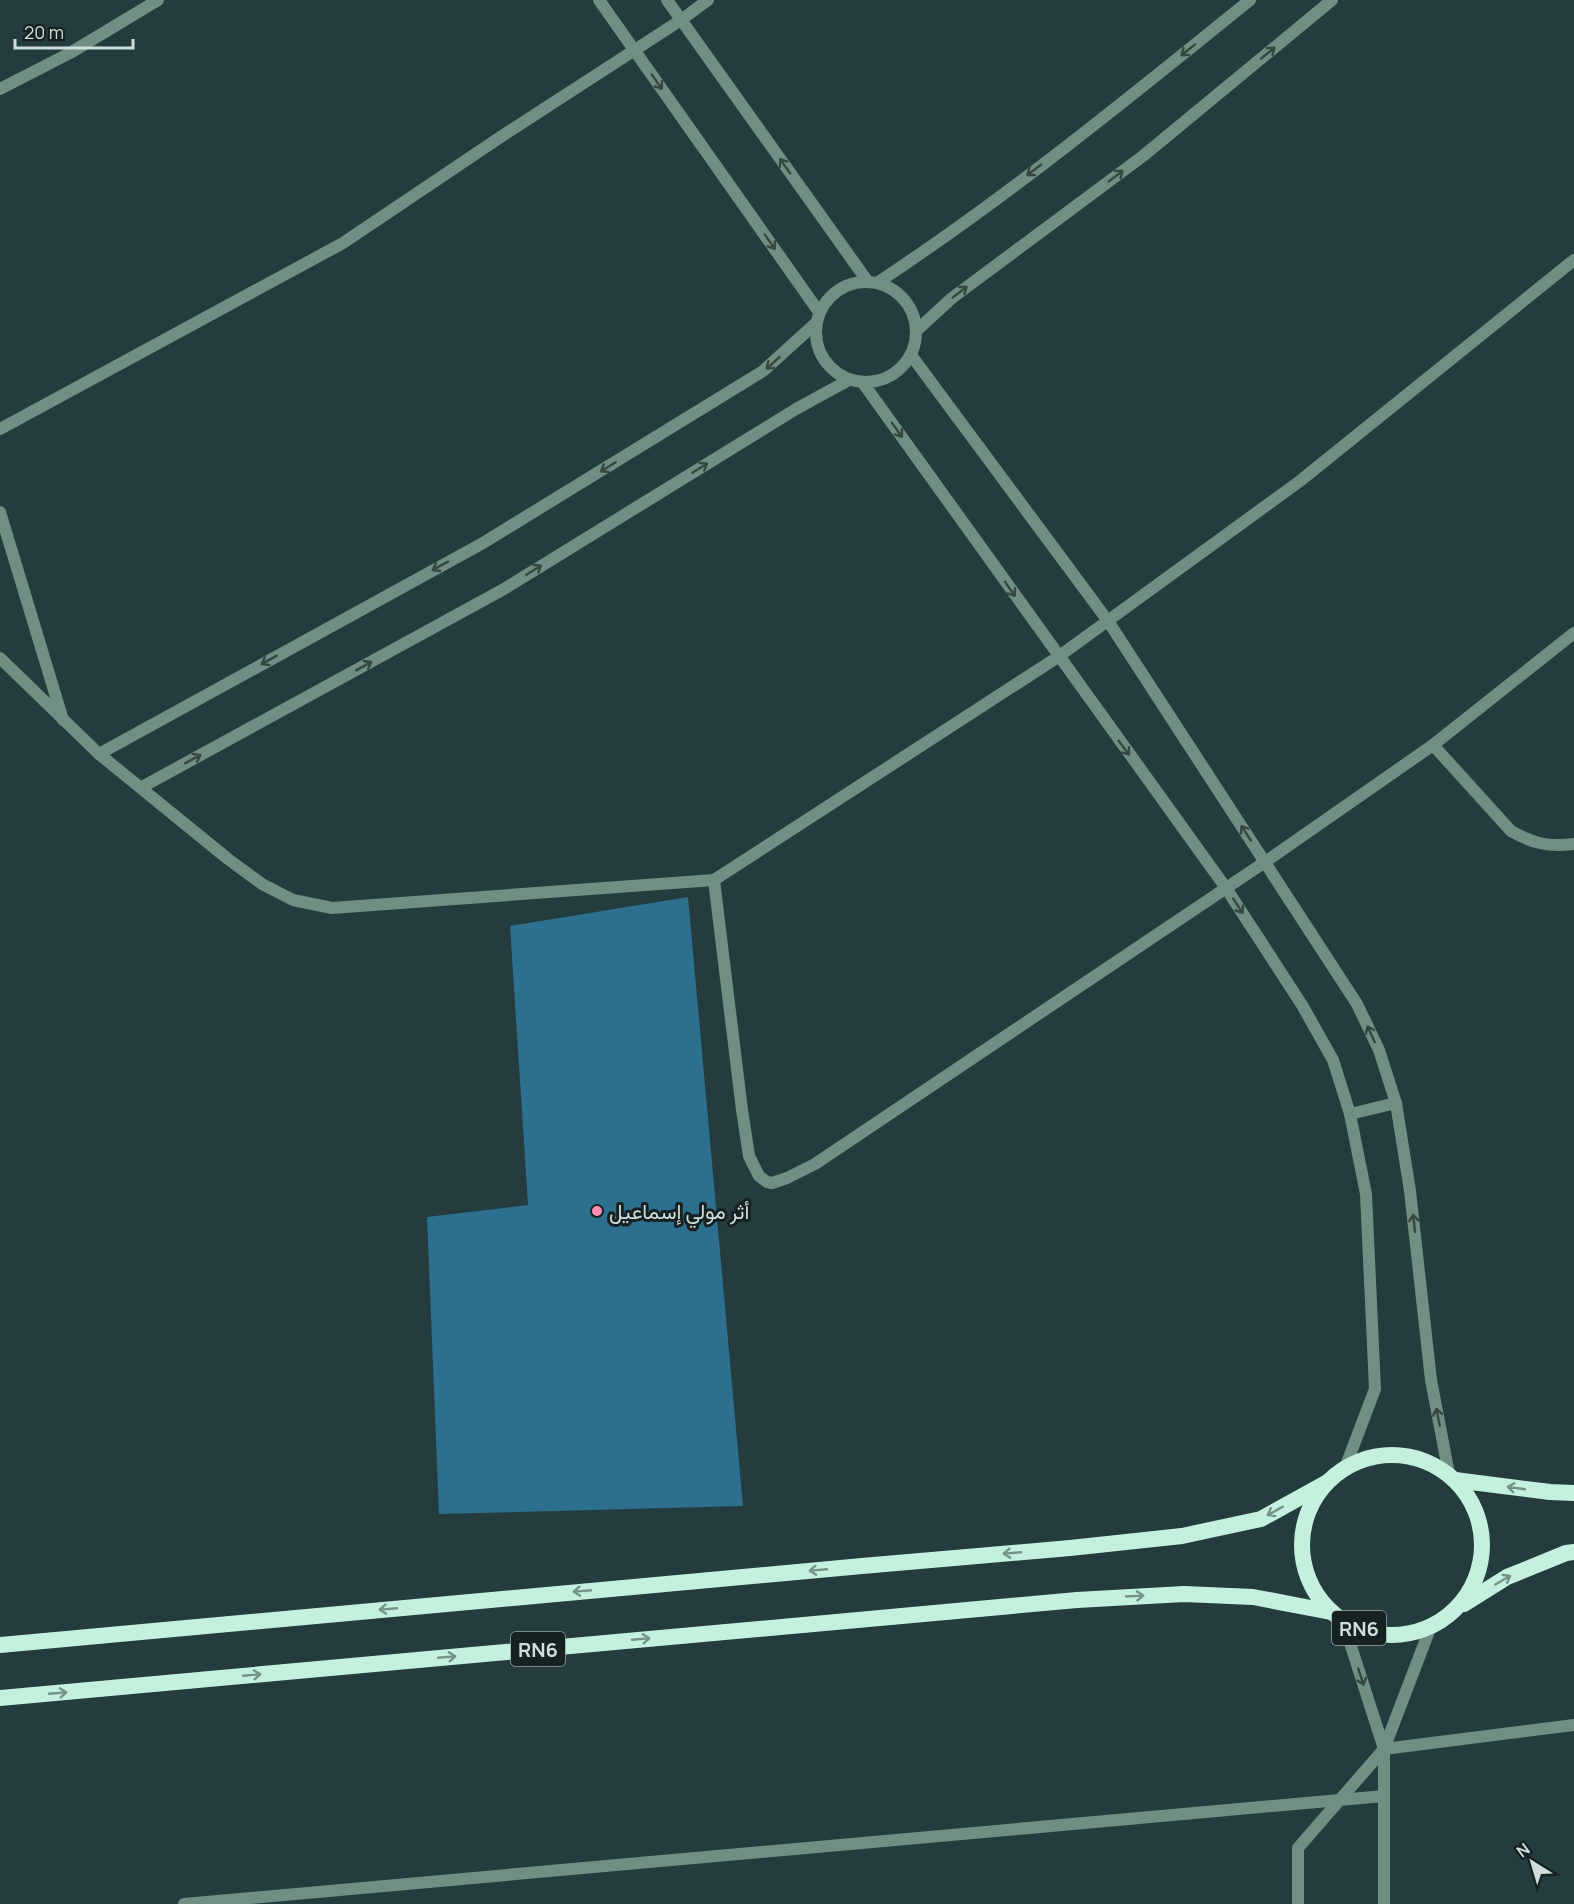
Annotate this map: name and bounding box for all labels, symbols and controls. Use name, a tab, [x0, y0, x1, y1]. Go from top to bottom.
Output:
scale bar	[15, 12, 134, 50]
text: 20 m	[24, 20, 64, 44]
one-way arrow	[1180, 44, 1196, 57]
one-way arrow	[1260, 46, 1275, 60]
one-way arrow	[651, 74, 663, 90]
one-way arrow	[779, 158, 791, 175]
one-way arrow	[1027, 164, 1043, 176]
one-way arrow	[1108, 169, 1124, 182]
one-way arrow	[764, 233, 776, 249]
one-way arrow	[951, 286, 967, 299]
one-way arrow	[765, 356, 780, 370]
one-way arrow	[891, 422, 903, 438]
one-way arrow	[600, 461, 617, 473]
one-way arrow	[691, 462, 708, 474]
one-way arrow	[432, 561, 449, 573]
one-way arrow	[525, 564, 542, 576]
one-way arrow	[1004, 581, 1016, 597]
one-way arrow	[261, 655, 279, 666]
one-way arrow	[355, 660, 372, 672]
one-way arrow	[1118, 739, 1130, 755]
one-way arrow	[184, 753, 201, 765]
one-way arrow	[1240, 825, 1252, 842]
one-way arrow	[1231, 898, 1244, 915]
one-way arrow	[1365, 1026, 1377, 1044]
place label: أثر مولي إسماعيل	[609, 1197, 749, 1229]
marker: أثر مولي إسماعيل	[590, 1204, 604, 1218]
one-way arrow	[1408, 1214, 1419, 1234]
one-way arrow	[1432, 1407, 1443, 1427]
one-way arrow	[1506, 1482, 1526, 1493]
one-way arrow	[1266, 1506, 1283, 1518]
one-way arrow	[1003, 1548, 1023, 1559]
one-way arrow	[808, 1565, 828, 1576]
one-way arrow	[1494, 1574, 1511, 1586]
one-way arrow	[572, 1586, 592, 1597]
one-way arrow	[1125, 1591, 1145, 1602]
one-way arrow	[378, 1604, 398, 1615]
road number: RN6	[1332, 1611, 1386, 1645]
road number: RN6	[511, 1632, 565, 1666]
one-way arrow	[630, 1633, 650, 1644]
one-way arrow	[436, 1651, 456, 1662]
one-way arrow	[1356, 1667, 1367, 1686]
one-way arrow	[242, 1669, 262, 1680]
one-way arrow	[48, 1687, 68, 1698]
north arrow	[1502, 1832, 1562, 1892]
text: N	[1512, 1838, 1534, 1862]

